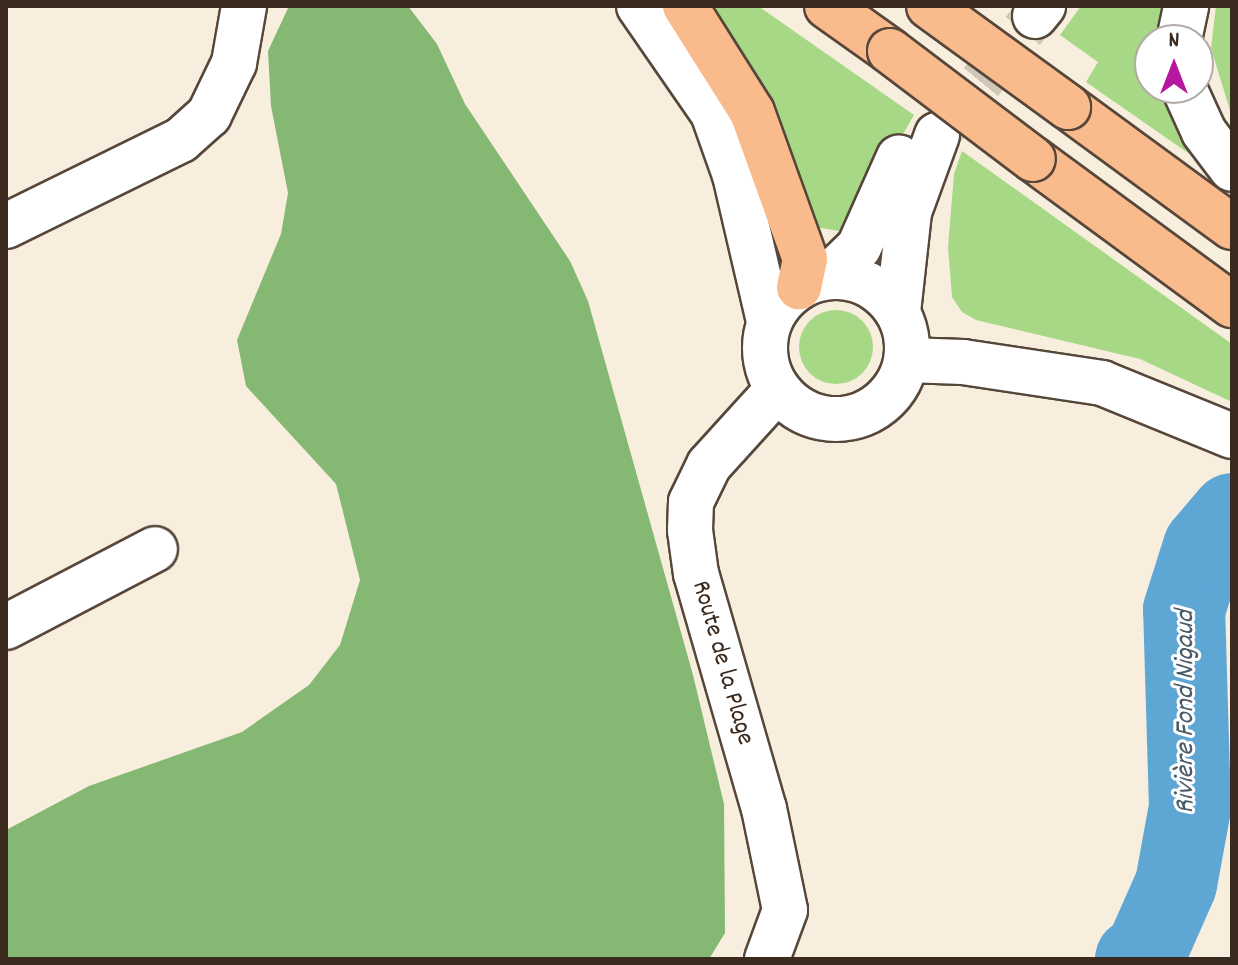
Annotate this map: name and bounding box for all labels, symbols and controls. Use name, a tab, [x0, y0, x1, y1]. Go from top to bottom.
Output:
north arrow	[1134, 24, 1214, 104]
text: N	[1169, 26, 1179, 57]
street label: Route de la Plage	[684, 577, 760, 749]
water label: Rivière Fond Nigaud	[1170, 610, 1204, 814]

